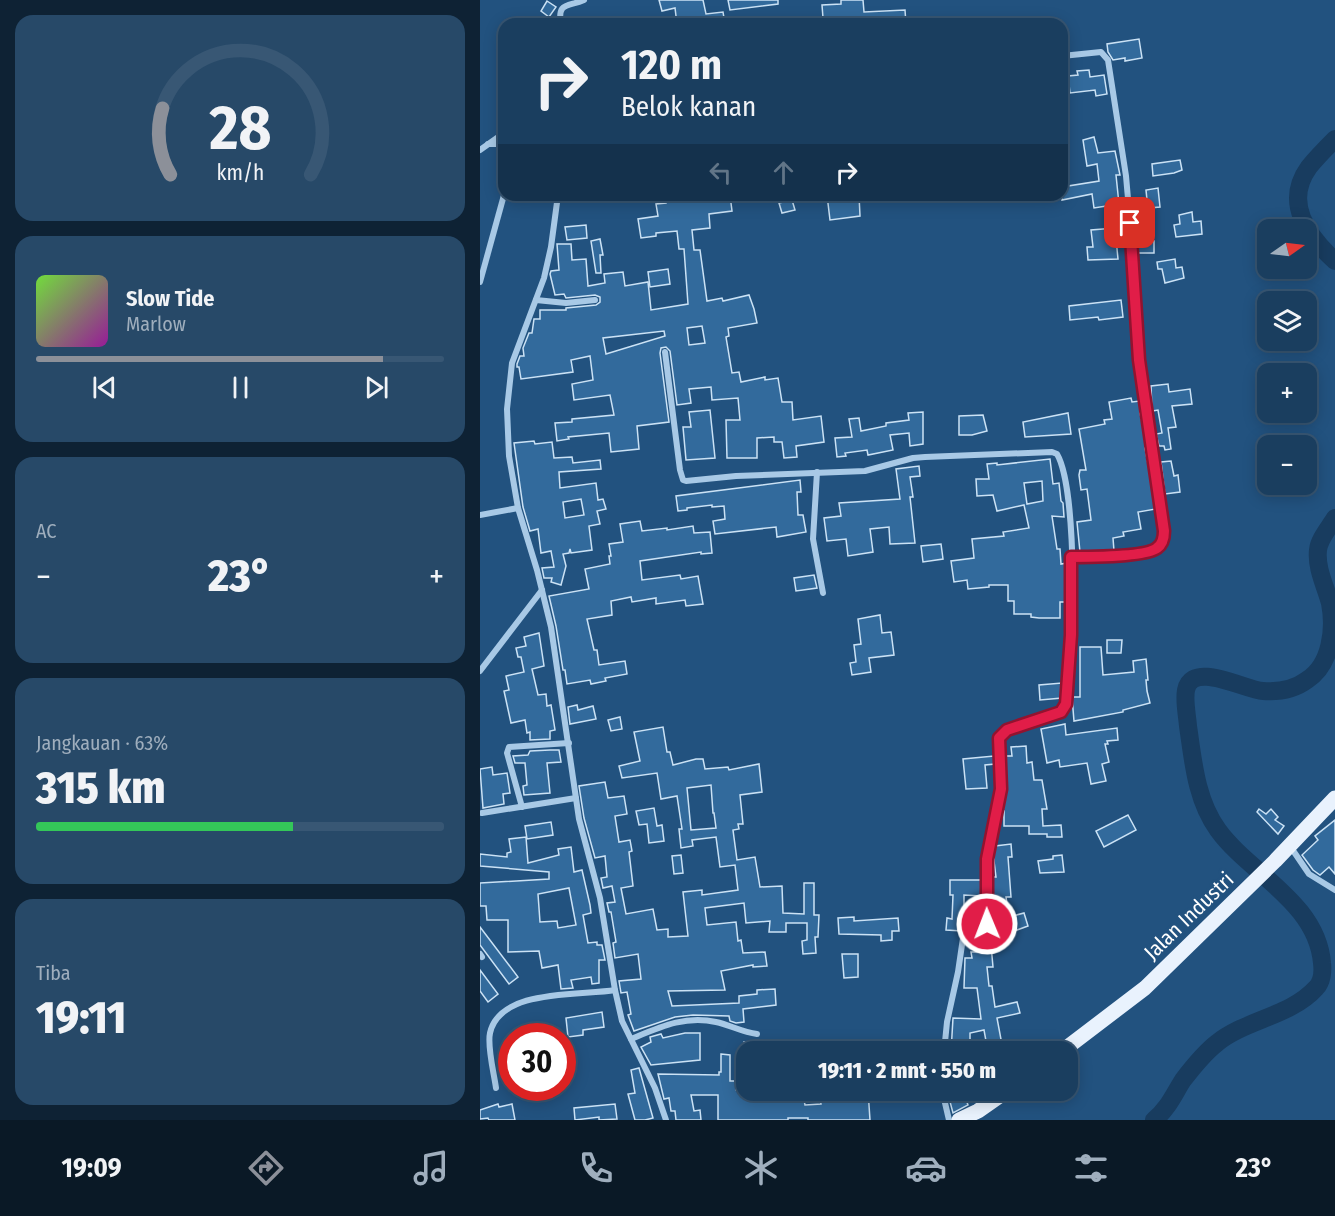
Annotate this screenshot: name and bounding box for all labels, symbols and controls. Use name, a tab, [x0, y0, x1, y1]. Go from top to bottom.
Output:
text: 120 m	[621, 40, 722, 90]
icon: right	[522, 42, 600, 120]
text: 28	[208, 91, 271, 166]
text: Belok kanan	[621, 91, 756, 123]
icon: left	[704, 156, 737, 189]
icon: ahead	[767, 156, 800, 189]
icon: right	[830, 156, 863, 189]
text: km/h	[216, 160, 264, 186]
pin	[1104, 197, 1155, 248]
icon: arrive	[1113, 206, 1146, 239]
north arrow	[1257, 219, 1317, 279]
map controls	[1257, 219, 1317, 495]
text: Slow Tide	[126, 285, 214, 312]
button: layers	[1257, 291, 1317, 351]
text: Marlow	[126, 312, 186, 336]
button: +	[1257, 363, 1317, 423]
icon: previous	[88, 371, 121, 404]
icon: pause	[224, 371, 257, 404]
icon: next	[360, 371, 393, 404]
button: −	[1257, 435, 1317, 495]
text: AC	[36, 519, 56, 543]
text: 23°	[208, 549, 272, 603]
text: −	[36, 557, 51, 597]
text: +	[429, 557, 444, 597]
text: Jangkauan · 63%	[36, 731, 168, 755]
text: 315 km	[36, 761, 166, 815]
street label: Jalan Industri	[1139, 867, 1239, 965]
position arrow	[955, 892, 1019, 956]
text: Tiba	[36, 961, 71, 985]
text: 19:11	[36, 991, 126, 1045]
speed limit sign: 30	[498, 1023, 576, 1101]
text: 19:11 · 2 mnt · 550 m	[818, 1057, 996, 1084]
icon: directions	[245, 1147, 287, 1189]
icon: music	[410, 1147, 452, 1189]
icon: phone	[575, 1147, 617, 1189]
icon: climate	[740, 1147, 782, 1189]
icon: car	[905, 1147, 947, 1189]
icon: filters	[1070, 1147, 1112, 1189]
text: 19:09	[62, 1152, 122, 1184]
text: 23°	[1236, 1152, 1273, 1184]

